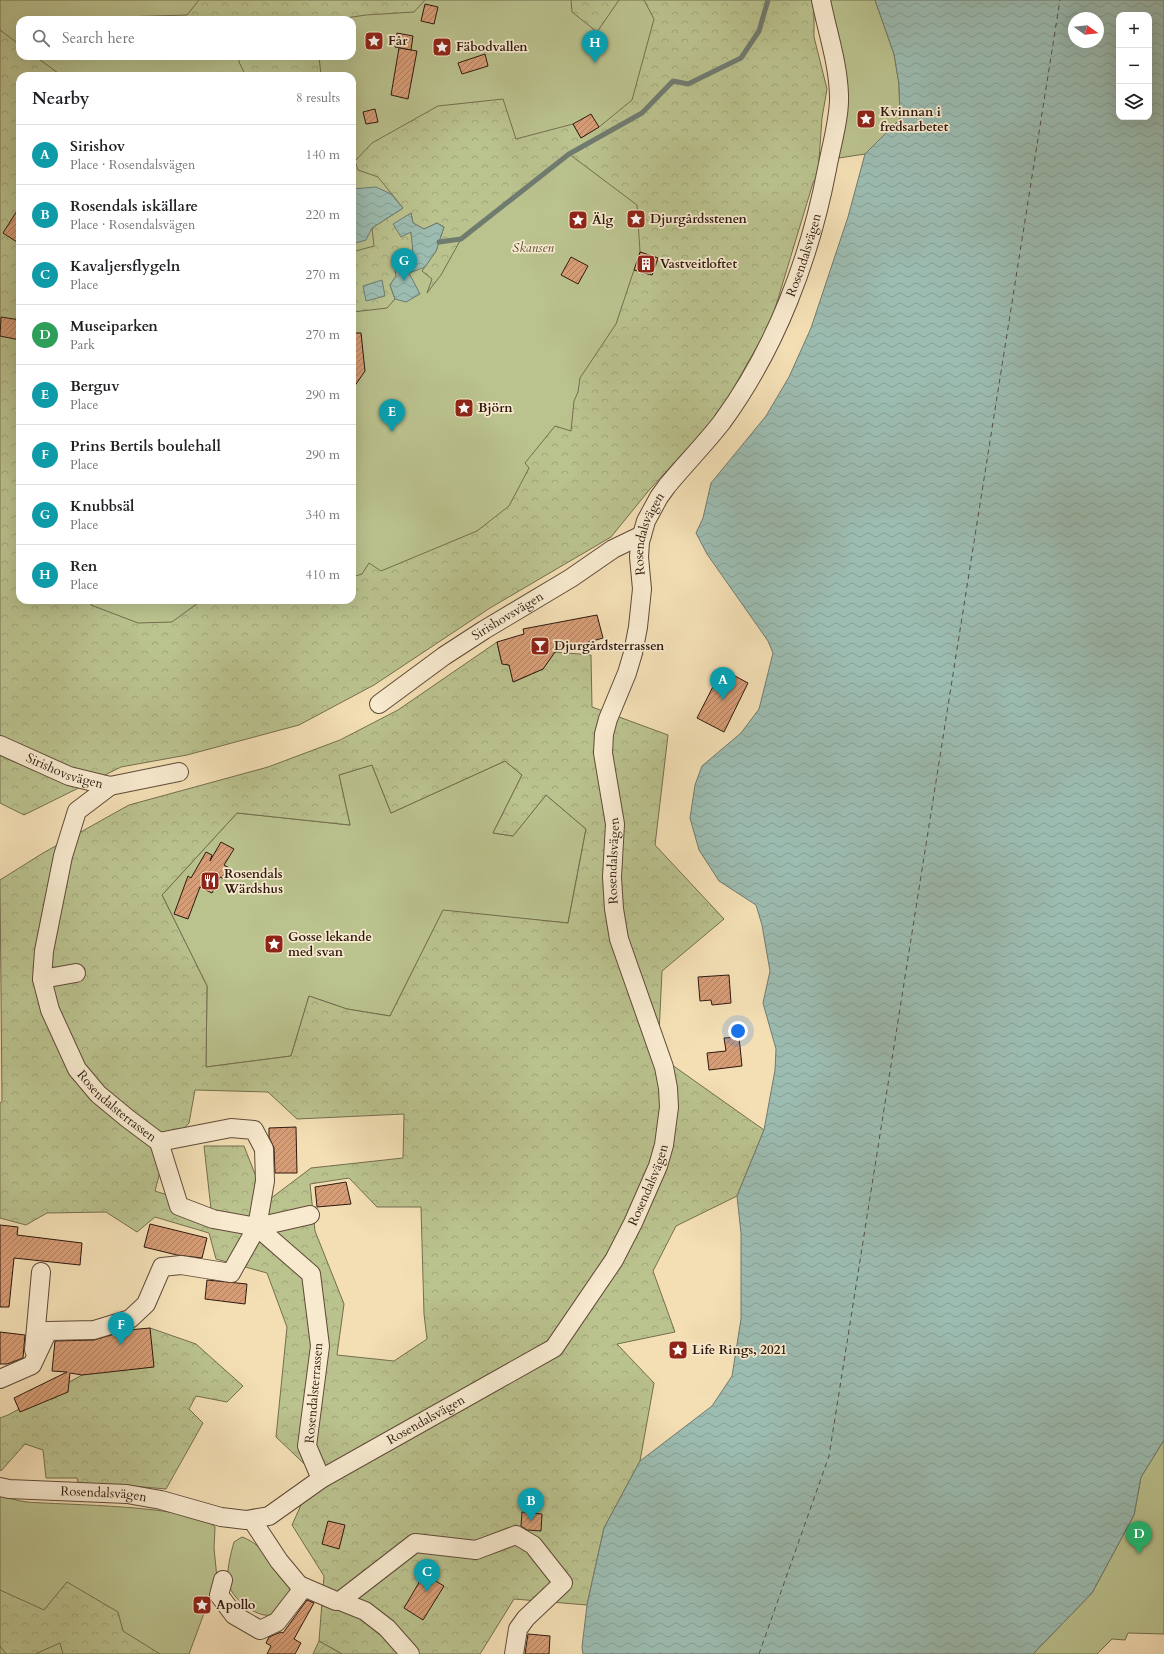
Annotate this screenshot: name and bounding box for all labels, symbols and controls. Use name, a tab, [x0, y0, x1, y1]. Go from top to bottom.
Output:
north arrow	[1068, 12, 1104, 48]
map controls	[1116, 12, 1152, 120]
button: +	[1116, 12, 1152, 48]
search box	[16, 16, 356, 60]
icon: search	[30, 27, 52, 49]
text: Search here	[62, 28, 135, 48]
place icon: Får	[363, 30, 385, 52]
pin: H	[582, 30, 608, 63]
place label: Får	[388, 32, 408, 50]
place icon: Fäbodvallen	[431, 36, 453, 58]
place label: Fäbodvallen	[456, 38, 528, 56]
button: −	[1116, 48, 1152, 84]
button: layers	[1116, 84, 1152, 120]
text: Nearby	[32, 87, 89, 110]
text: 8 results	[296, 89, 340, 107]
place label: Kvinnan i fredsarbetet	[880, 103, 949, 136]
place icon: Kvinnan i fredsarbetet	[855, 108, 877, 130]
text: Sirishov	[70, 136, 125, 156]
text: A	[40, 146, 50, 164]
text: 140 m	[306, 146, 340, 164]
text: Place · Rosendalsvägen	[70, 156, 195, 174]
text: Rosendals iskällare	[70, 196, 198, 216]
text: B	[40, 206, 50, 224]
text: 220 m	[306, 206, 340, 224]
place icon: Djurgårdsstenen	[625, 208, 647, 230]
place icon: Älg	[567, 209, 589, 231]
place label: Djurgårdsstenen	[650, 210, 747, 228]
place label: Älg	[592, 211, 614, 229]
street label: Rosendalsvägen	[782, 211, 826, 300]
text: Place · Rosendalsvägen	[70, 216, 195, 234]
park label: Skansen	[512, 239, 554, 257]
pin: G	[391, 248, 417, 281]
building icon: Vastveitloftet	[635, 253, 657, 275]
place label: Vastveitloftet	[660, 255, 737, 273]
text: Kavaljersflygeln	[70, 256, 181, 276]
text: C	[40, 266, 50, 284]
text: 270 m	[306, 266, 340, 284]
text: Place	[70, 276, 98, 294]
text: Museiparken	[70, 316, 158, 336]
text: D	[39, 326, 51, 344]
text: 270 m	[306, 326, 340, 344]
text: Park	[70, 336, 95, 354]
text: Berguv	[70, 376, 120, 396]
text: E	[41, 386, 49, 404]
text: 290 m	[306, 386, 340, 404]
text: Place	[70, 396, 98, 414]
place icon: Björn	[453, 397, 475, 419]
pin: E	[379, 399, 405, 432]
place label: Björn	[478, 399, 513, 417]
text: Prins Bertils boulehall	[70, 436, 221, 456]
text: F	[41, 446, 49, 464]
text: 290 m	[306, 446, 340, 464]
text: Place	[70, 456, 98, 474]
street label: Rosendalsvägen	[630, 488, 669, 576]
text: Knubbsäl	[70, 496, 135, 516]
text: G	[40, 506, 50, 524]
text: 340 m	[306, 506, 340, 524]
text: Place	[70, 516, 98, 534]
text: Ren	[70, 556, 97, 576]
text: H	[39, 566, 51, 584]
text: 410 m	[306, 566, 340, 584]
text: Place	[70, 576, 98, 594]
street label: Sirishovsvägen	[468, 587, 547, 645]
bar icon: Djurgårdsterrassen	[529, 635, 551, 657]
place label: Djurgårdsterrassen	[554, 637, 665, 655]
pin: A	[710, 667, 736, 700]
street label: Sirishovsvägen	[23, 749, 106, 793]
street label: Rosendalsvägen	[603, 816, 624, 905]
place label: Rosendals Wärdshus	[223, 865, 283, 898]
restaurant icon: Rosendals Wärdshus	[199, 870, 221, 892]
place label: Gosse lekande med svan	[288, 928, 372, 961]
place icon: Gosse lekande med svan	[263, 933, 285, 955]
your location	[728, 1021, 748, 1041]
street label: Rosendalsterrassen	[73, 1066, 161, 1146]
street label: Rosendalsvägen	[624, 1142, 673, 1229]
pin: F	[108, 1312, 134, 1345]
place icon: Life Rings, 2021	[667, 1339, 689, 1361]
street label: Rosendalsterrassen	[301, 1341, 327, 1444]
place label: Life Rings, 2021	[692, 1341, 787, 1359]
street label: Rosendalsvägen	[384, 1391, 469, 1449]
street label: Rosendalsvägen	[60, 1482, 149, 1506]
pin: B	[518, 1488, 544, 1521]
pin: D	[1126, 1521, 1152, 1554]
pin: C	[414, 1559, 440, 1592]
place icon: Apollo	[191, 1594, 213, 1616]
place label: Apollo	[216, 1596, 256, 1614]

